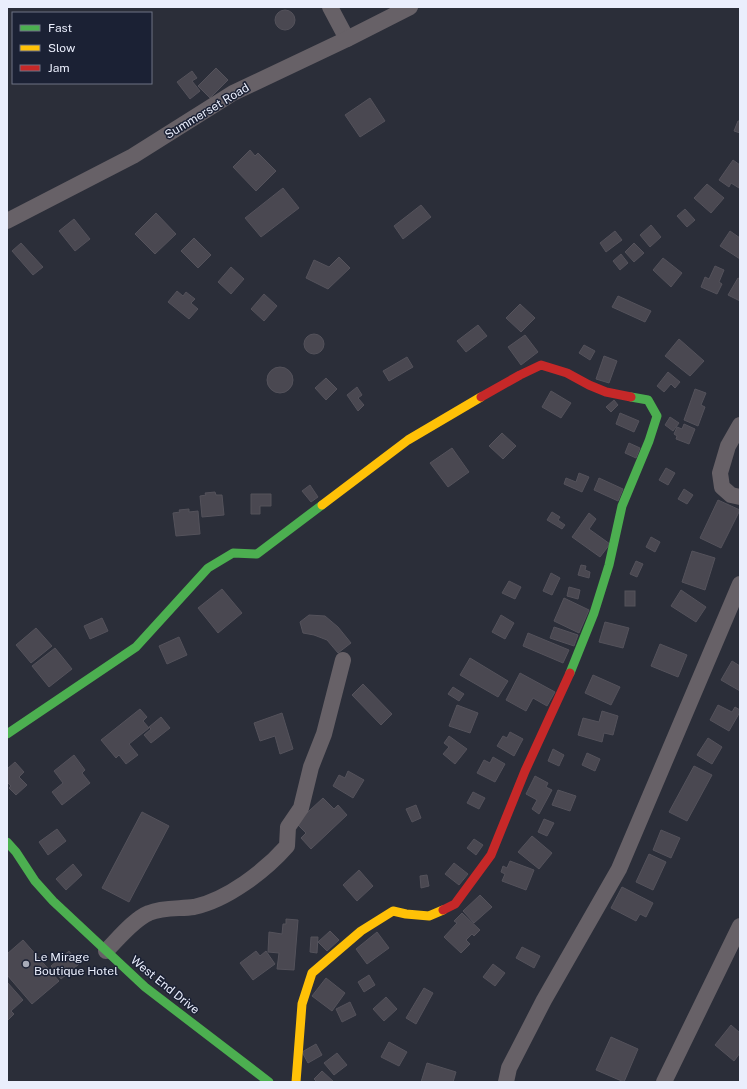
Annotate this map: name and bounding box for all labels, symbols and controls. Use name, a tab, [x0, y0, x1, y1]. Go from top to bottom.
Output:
legend	[12, 12, 152, 84]
text: Fast	[48, 21, 73, 35]
text: Slow	[48, 41, 76, 55]
text: Jam	[48, 61, 70, 75]
street label: Summerset Road	[162, 80, 252, 142]
place label: Le Mirage Boutique Hotel	[34, 950, 118, 978]
street label: West End Drive	[128, 953, 202, 1017]
marker: Le Mirage Boutique Hotel	[21, 959, 31, 969]

